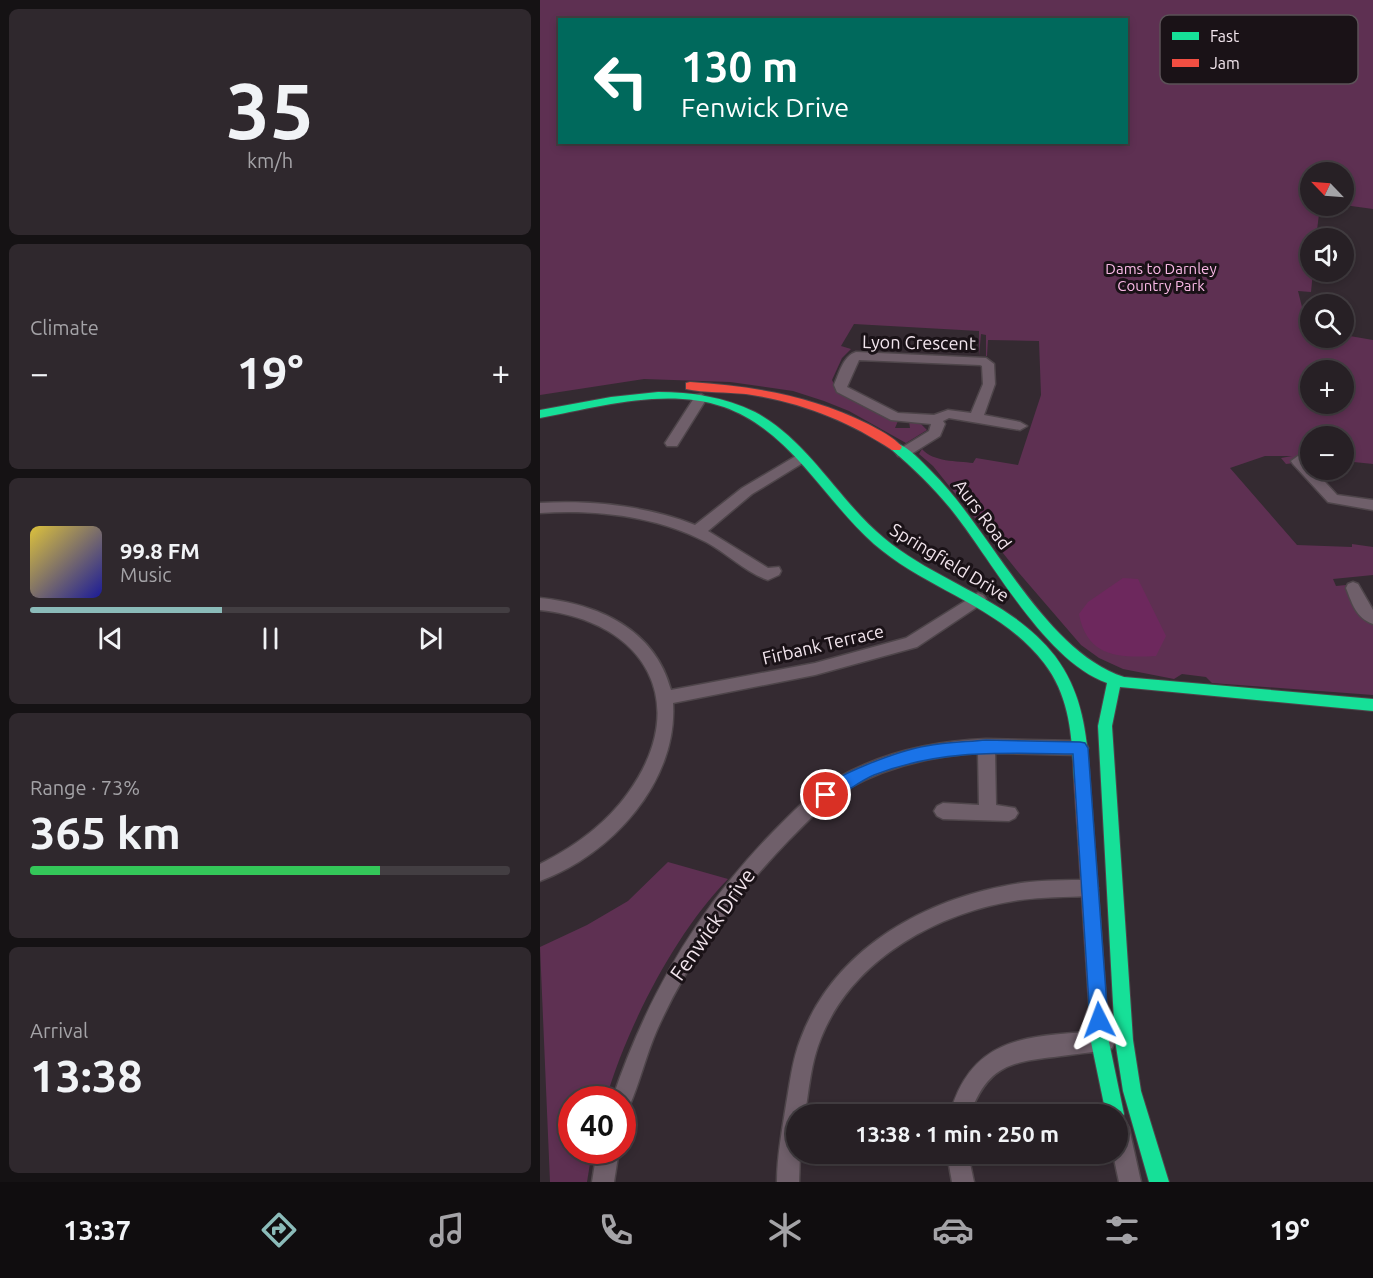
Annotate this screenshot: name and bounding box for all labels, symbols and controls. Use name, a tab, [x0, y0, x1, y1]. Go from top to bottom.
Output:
legend	[1160, 15, 1358, 84]
text: Fast	[1210, 27, 1240, 45]
icon: left	[582, 42, 660, 120]
text: 130 m	[681, 43, 798, 90]
text: Jam	[1210, 54, 1240, 72]
text: 35	[226, 66, 314, 154]
text: Fenwick Drive	[681, 92, 849, 122]
text: km/h	[247, 149, 293, 172]
north arrow	[1300, 162, 1354, 216]
map controls	[1300, 162, 1354, 480]
button: sound	[1300, 228, 1354, 282]
park label: Dams to Darnley Country Park	[1105, 260, 1217, 294]
button: search	[1300, 294, 1354, 348]
text: Climate	[30, 316, 99, 339]
street label: Lyon Crescent	[862, 331, 976, 353]
text: 19°	[237, 347, 303, 398]
text: −	[30, 354, 49, 391]
text: +	[491, 354, 510, 391]
button: +	[1300, 360, 1354, 414]
button: −	[1300, 426, 1354, 480]
street label: Aurs Road	[950, 475, 1016, 553]
street label: Springfield Drive	[887, 519, 1013, 605]
text: 99.8 FM	[120, 538, 200, 563]
text: Music	[120, 563, 172, 586]
street label: Firbank Terrace	[760, 620, 886, 668]
icon: previous	[94, 622, 127, 655]
icon: pause	[254, 622, 287, 655]
icon: next	[414, 622, 447, 655]
pin	[800, 769, 851, 820]
text: Range · 73%	[30, 776, 140, 799]
icon: arrive	[809, 778, 842, 811]
text: 365 km	[30, 807, 181, 858]
street label: Fenwick Drive	[665, 864, 759, 984]
position arrow	[1067, 988, 1131, 1052]
text: Arrival	[30, 1019, 88, 1042]
text: 13:38	[30, 1050, 143, 1101]
speed limit sign: 40	[558, 1086, 636, 1164]
text: 13:38 · 1 min · 250 m	[855, 1121, 1059, 1146]
icon: directions	[258, 1209, 300, 1251]
icon: music	[426, 1209, 468, 1251]
icon: phone	[595, 1209, 637, 1251]
icon: climate	[764, 1209, 806, 1251]
icon: car	[932, 1209, 974, 1251]
icon: filters	[1101, 1209, 1143, 1251]
text: 13:37	[63, 1215, 131, 1245]
text: 19°	[1270, 1215, 1310, 1245]

